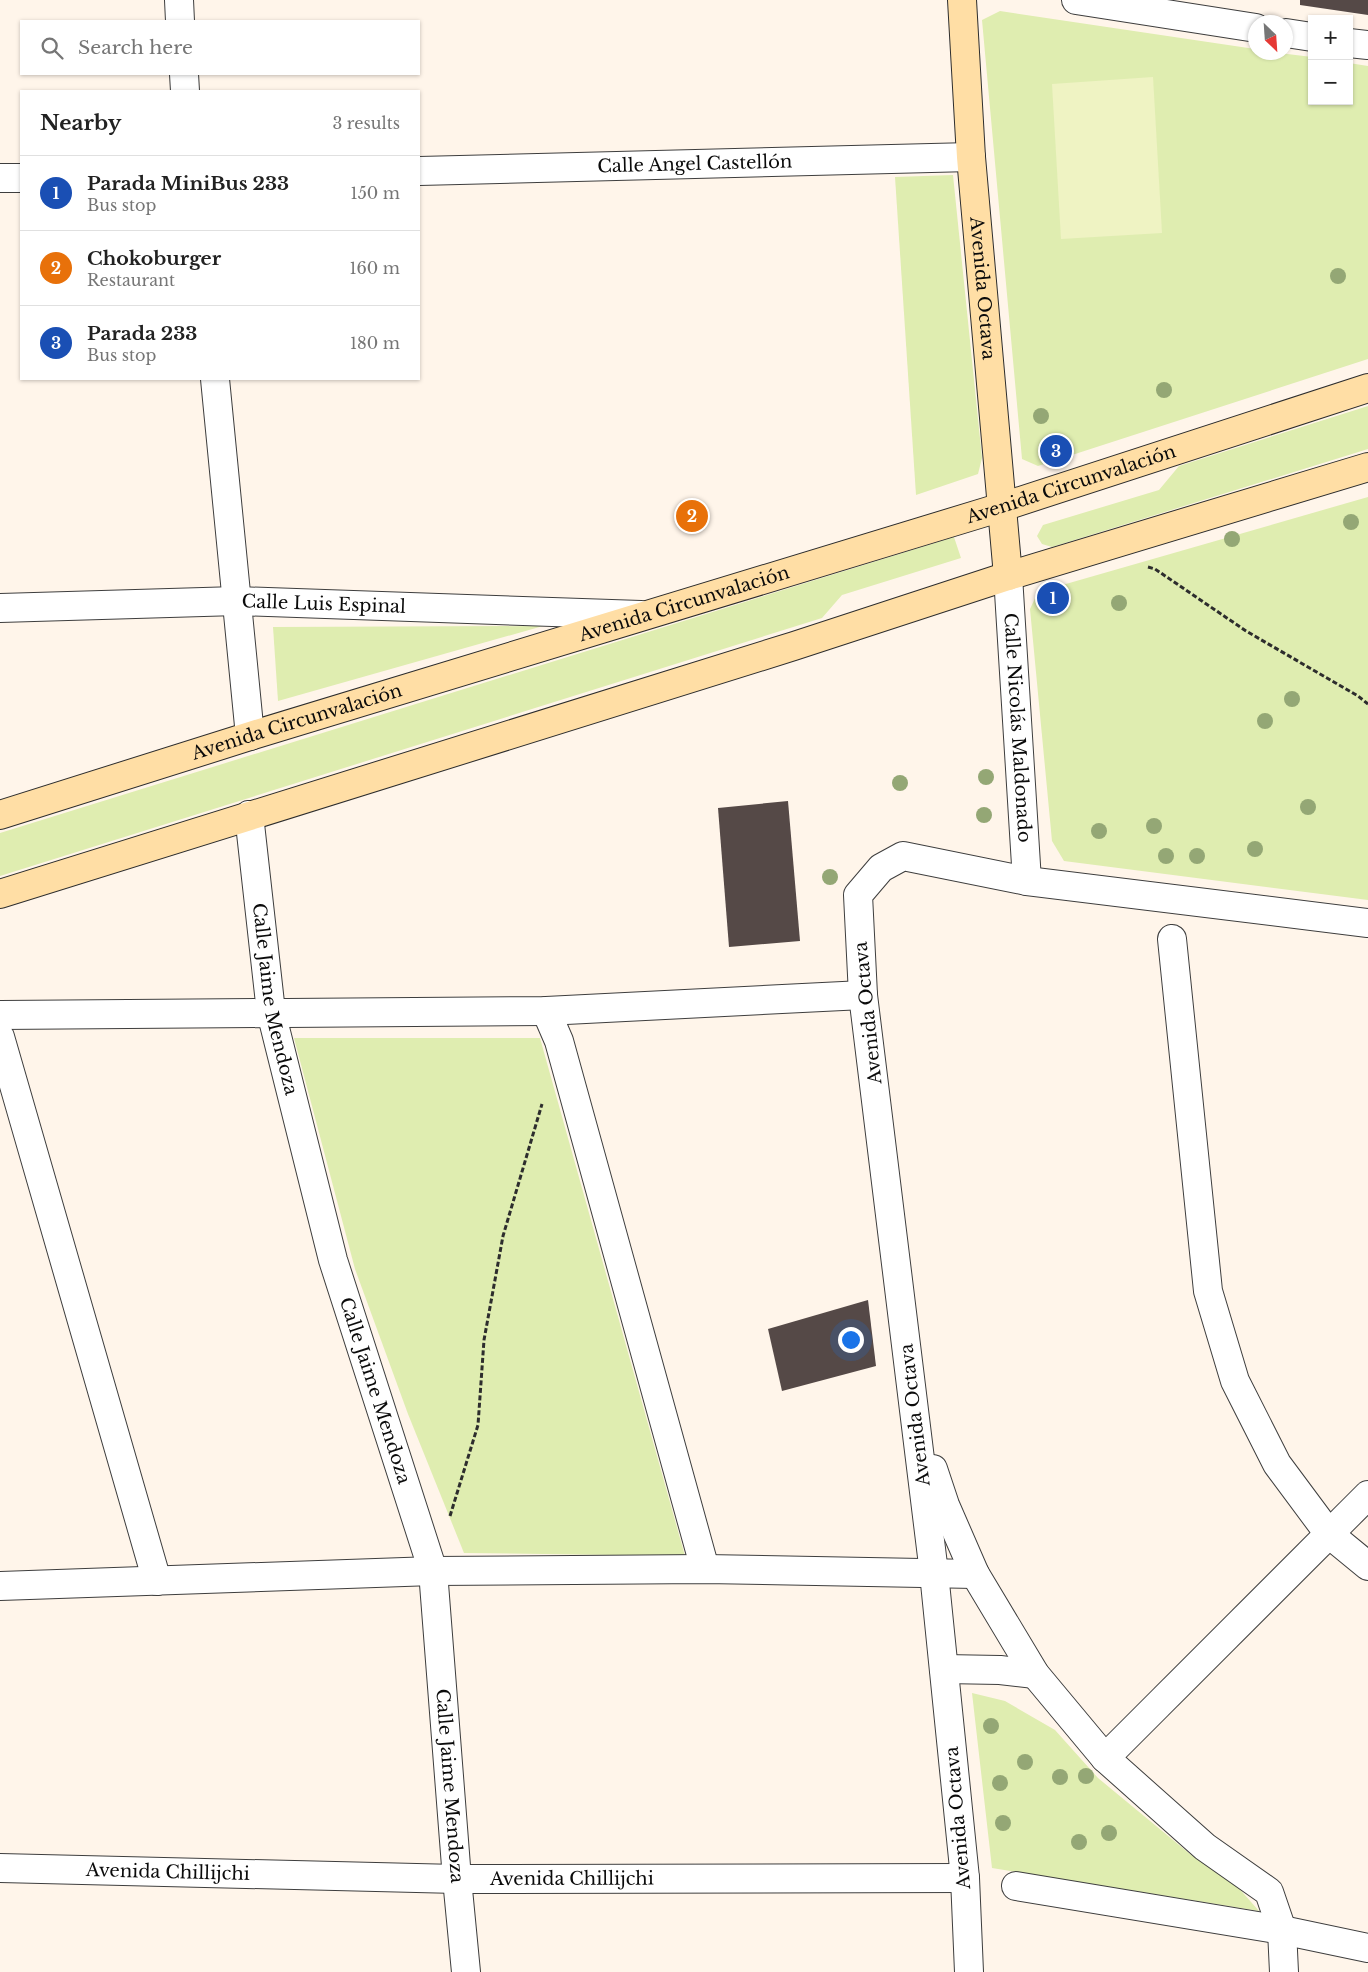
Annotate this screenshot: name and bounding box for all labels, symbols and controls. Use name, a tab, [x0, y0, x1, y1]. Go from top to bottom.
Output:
north arrow	[1248, 15, 1293, 60]
map controls	[1308, 15, 1353, 105]
button: +	[1308, 15, 1353, 60]
search box	[20, 20, 420, 75]
icon: search	[38, 34, 66, 62]
text: Search here	[78, 36, 193, 59]
button: −	[1308, 60, 1353, 105]
text: Nearby	[40, 110, 121, 136]
text: 3 results	[332, 113, 400, 133]
street label: Calle Angel Castellón	[597, 151, 793, 177]
text: Parada MiniBus 233	[87, 172, 289, 195]
text: 1	[53, 183, 59, 203]
text: 150 m	[351, 183, 400, 203]
text: Bus stop	[87, 195, 156, 215]
street label: Avenida Octava	[965, 215, 1000, 361]
text: Chokoburger	[87, 247, 221, 270]
text: 2	[51, 258, 61, 278]
text: 160 m	[349, 258, 400, 278]
text: Restaurant	[87, 270, 175, 290]
text: Parada 233	[87, 322, 197, 345]
text: 3	[51, 333, 61, 353]
text: 180 m	[350, 333, 400, 353]
text: Bus stop	[87, 345, 156, 365]
pin: 3	[1040, 432, 1072, 470]
street label: Avenida Circunvalación	[963, 440, 1179, 529]
pin: 2	[676, 497, 708, 535]
street label: Avenida Circunvalación	[575, 561, 792, 646]
pin: 1	[1037, 579, 1069, 617]
street label: Calle Luis Espinal	[241, 590, 406, 618]
street label: Calle Nicolás Maldonado	[999, 612, 1036, 843]
street label: Avenida Circunvalación	[188, 679, 405, 765]
street label: Calle Jaime Mendoza	[248, 902, 302, 1097]
street label: Avenida Octava	[850, 941, 887, 1086]
street label: Calle Jaime Mendoza	[335, 1294, 415, 1487]
your location	[838, 1327, 864, 1353]
street label: Avenida Octava	[895, 1343, 935, 1488]
street label: Calle Jaime Mendoza	[431, 1688, 468, 1884]
street label: Avenida Octava	[941, 1746, 975, 1891]
street label: Avenida Chillijchi	[85, 1859, 250, 1885]
street label: Avenida Chillijchi	[489, 1868, 654, 1890]

